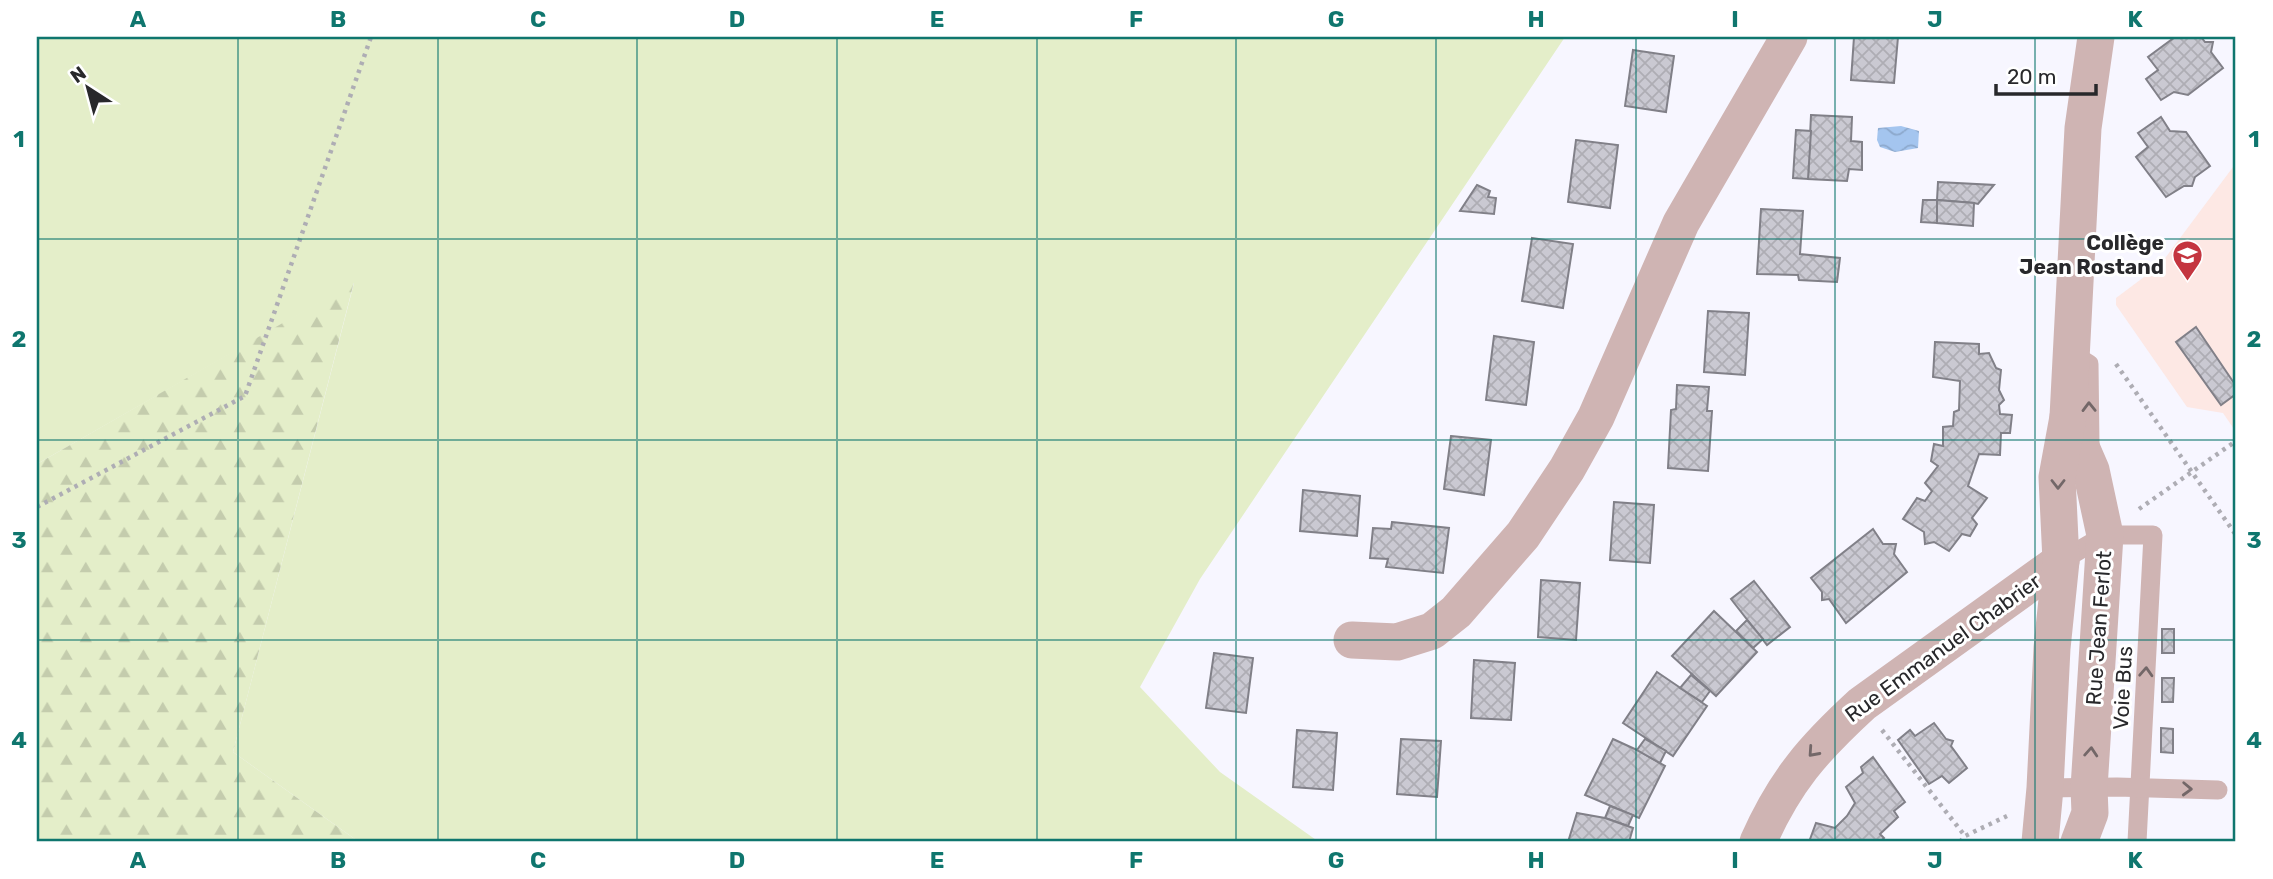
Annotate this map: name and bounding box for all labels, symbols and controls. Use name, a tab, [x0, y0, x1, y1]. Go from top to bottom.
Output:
text: A	[130, 5, 147, 33]
text: B	[330, 5, 346, 33]
text: C	[530, 5, 546, 33]
text: D	[729, 5, 745, 33]
text: E	[930, 5, 944, 33]
text: F	[1129, 5, 1143, 33]
text: G	[1328, 5, 1344, 33]
text: H	[1527, 5, 1545, 33]
text: I	[1731, 5, 1739, 33]
text: J	[1927, 5, 1943, 33]
text: K	[2127, 5, 2143, 33]
north arrow	[52, 52, 122, 122]
scale bar	[1996, 52, 2096, 96]
text: N	[66, 61, 91, 88]
text: 20 m	[2007, 64, 2056, 89]
text: 1	[13, 125, 25, 153]
text: 1	[2248, 125, 2260, 153]
place label: Collège Jean Rostand	[2019, 230, 2164, 279]
school or university icon: Collège Jean Rostand	[2170, 238, 2204, 282]
text: 2	[12, 325, 26, 353]
text: 2	[2247, 325, 2261, 353]
one-way arrow	[2081, 401, 2097, 412]
one-way arrow	[2050, 479, 2066, 490]
text: 3	[11, 526, 27, 554]
text: 3	[2246, 526, 2262, 554]
street label: Rue Jean Ferlot	[2081, 550, 2116, 706]
street label: Rue Emmanuel Chabrier	[1840, 568, 2046, 727]
street label: Voie Bus	[2108, 645, 2137, 731]
one-way arrow	[2139, 666, 2154, 677]
text: 4	[11, 726, 27, 754]
text: 4	[2246, 726, 2262, 754]
one-way arrow	[1809, 744, 1822, 757]
one-way arrow	[2084, 746, 2099, 757]
one-way arrow	[2182, 782, 2193, 797]
text: A	[130, 846, 147, 874]
text: B	[330, 846, 346, 874]
text: C	[530, 846, 546, 874]
text: D	[729, 846, 745, 874]
text: E	[930, 846, 944, 874]
text: F	[1129, 846, 1143, 874]
text: G	[1328, 846, 1344, 874]
text: H	[1527, 846, 1545, 874]
text: I	[1731, 846, 1739, 874]
text: J	[1927, 846, 1943, 874]
text: K	[2127, 846, 2143, 874]

